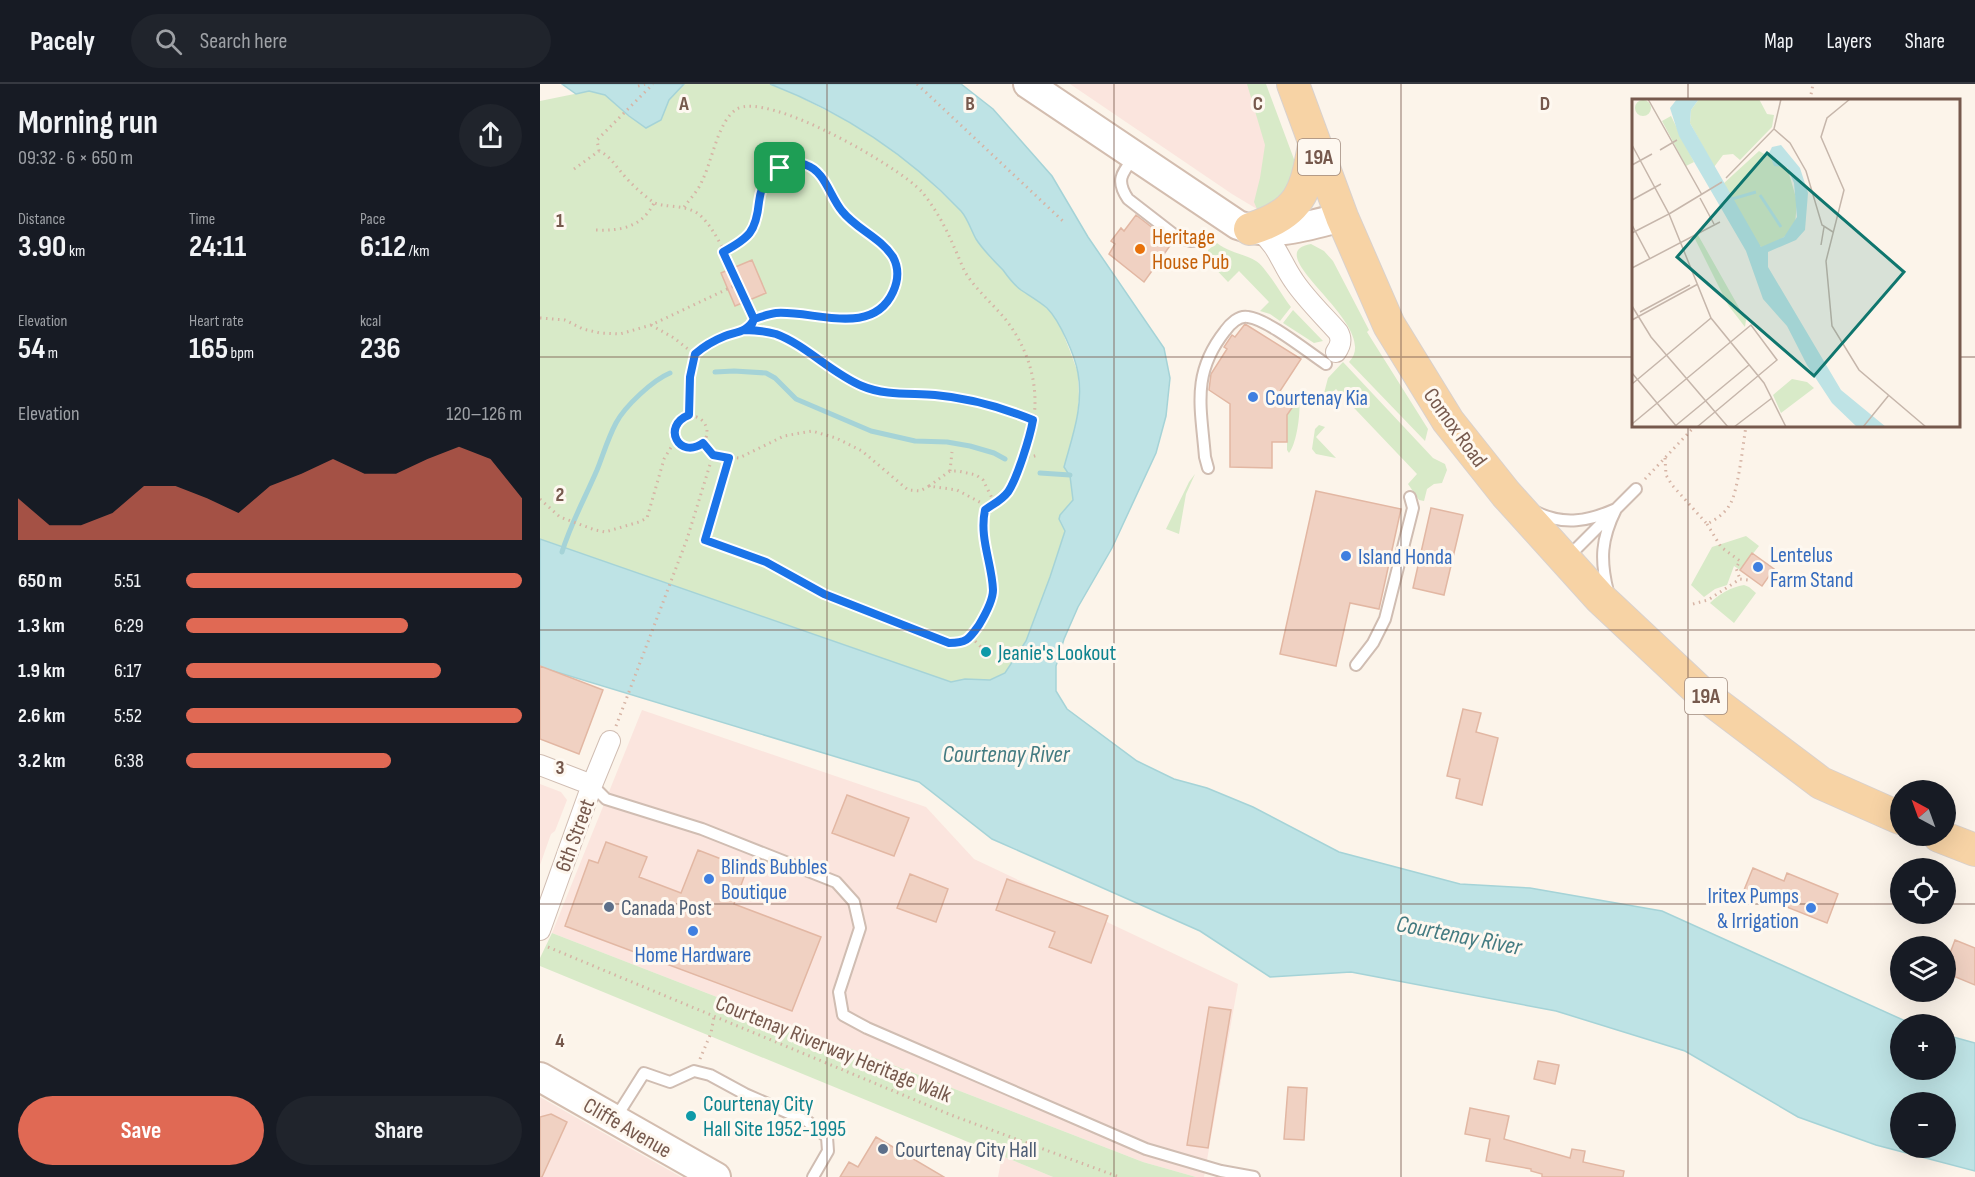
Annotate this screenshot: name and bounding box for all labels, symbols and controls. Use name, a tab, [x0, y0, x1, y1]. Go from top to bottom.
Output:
search box	[131, 14, 551, 68]
text: Pacely	[30, 25, 95, 58]
icon: search	[152, 25, 185, 58]
text: Search here	[200, 28, 287, 55]
text: Map	[1764, 29, 1793, 54]
text: Layers	[1826, 29, 1872, 54]
text: Share	[1905, 29, 1945, 54]
text: A	[678, 92, 689, 116]
text: B	[965, 92, 975, 116]
text: C	[1253, 92, 1263, 116]
text: D	[1540, 92, 1550, 116]
inset map	[1632, 99, 1960, 428]
text: Morning run	[18, 103, 158, 143]
button: share	[459, 104, 522, 167]
road number: 19A	[1298, 139, 1340, 175]
pin	[754, 142, 805, 193]
text: 09:32 · 6 × 650 m	[18, 146, 133, 170]
icon: arrive	[763, 151, 796, 184]
text: 1	[556, 209, 564, 233]
text: Distance	[18, 210, 65, 229]
text: Time	[189, 210, 215, 229]
text: Pace	[360, 210, 385, 229]
place label: Heritage House Pub	[1152, 224, 1229, 276]
text: 3.90	[18, 229, 66, 265]
text: 24:11	[189, 229, 246, 265]
text: 6:12	[360, 229, 406, 265]
text: km	[66, 242, 85, 261]
text: /km	[406, 242, 429, 261]
marker: Heritage House Pub	[1133, 242, 1147, 256]
text: Elevation	[18, 312, 67, 331]
text: Heart rate	[189, 312, 244, 331]
text: kcal	[360, 312, 381, 331]
text: 54	[18, 331, 45, 367]
text: 165	[189, 331, 228, 367]
text: 236	[360, 331, 401, 367]
text: m	[45, 344, 58, 363]
text: bpm	[228, 344, 254, 363]
street label: Comox Road	[1417, 383, 1492, 473]
place label: Courtenay Kia	[1265, 385, 1368, 412]
marker: Courtenay Kia	[1246, 390, 1260, 404]
text: Elevation	[18, 402, 80, 426]
text: 120–126 m	[446, 402, 522, 426]
text: 2	[556, 483, 564, 507]
place label: Lentelus Farm Stand	[1770, 542, 1853, 594]
place label: Island Honda	[1358, 544, 1452, 571]
marker: Island Honda	[1339, 549, 1353, 563]
marker: Lentelus Farm Stand	[1751, 560, 1765, 574]
text: 650 m	[18, 569, 62, 593]
text: 5:51	[114, 569, 141, 593]
text: 1.3 km	[18, 614, 65, 638]
text: 6:29	[114, 614, 144, 638]
place label: Jeanie's Lookout	[997, 640, 1117, 667]
marker: Jeanie's Lookout	[979, 645, 993, 659]
text: 1.9 km	[18, 659, 65, 683]
text: 6:17	[114, 659, 142, 683]
road number: 19A	[1685, 678, 1727, 714]
text: 2.6 km	[18, 704, 65, 728]
text: 5:52	[114, 704, 142, 728]
water label: Courtenay River	[943, 740, 1071, 769]
text: 3.2 km	[18, 749, 66, 773]
text: 6:38	[114, 749, 144, 773]
text: 3	[556, 756, 565, 780]
north arrow	[1890, 780, 1956, 846]
map controls	[1890, 780, 1956, 1158]
street label: 6th Street	[550, 795, 601, 876]
place label: Blinds Bubbles Boutique	[721, 854, 828, 906]
button: locate	[1890, 858, 1956, 924]
marker: Blinds Bubbles Boutique	[702, 872, 716, 886]
place label: Iritex Pumps & Irrigation	[1708, 883, 1799, 935]
place label: Canada Post	[621, 895, 712, 922]
marker: Canada Post	[602, 900, 616, 914]
marker: Iritex Pumps & Irrigation	[1804, 901, 1818, 915]
water label: Courtenay River	[1394, 909, 1525, 962]
marker: Home Hardware	[686, 924, 700, 938]
button: layers	[1890, 936, 1956, 1002]
place label: Home Hardware	[635, 942, 751, 969]
street label: Courtenay Riverway Heritage Walk	[711, 990, 956, 1109]
button: +	[1890, 1014, 1956, 1080]
text: 4	[555, 1029, 565, 1053]
place label: Courtenay City Hall Site 1952-1995	[703, 1091, 846, 1143]
street label: Cliffe Avenue	[578, 1092, 676, 1164]
button: −	[1890, 1092, 1956, 1158]
button: Save	[18, 1096, 264, 1165]
button: Share	[276, 1096, 522, 1165]
marker: Courtenay City Hall Site 1952-1995	[684, 1109, 698, 1123]
place label: Courtenay City Hall	[895, 1137, 1037, 1164]
marker: Courtenay City Hall	[876, 1142, 890, 1156]

